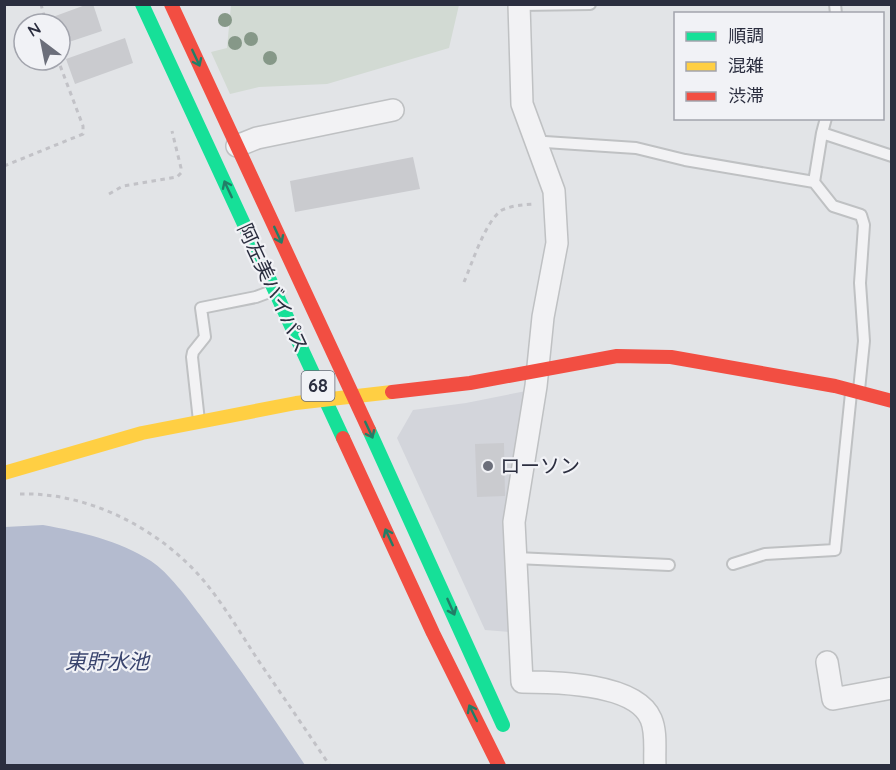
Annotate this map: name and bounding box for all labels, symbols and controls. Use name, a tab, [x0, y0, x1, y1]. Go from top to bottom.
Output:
north arrow	[12, 12, 72, 72]
legend	[674, 12, 884, 120]
text: N	[24, 18, 44, 41]
text: 順調	[728, 24, 764, 47]
one-way arrow	[191, 48, 202, 66]
text: 混雑	[728, 54, 764, 77]
text: 渋滞	[728, 84, 764, 107]
one-way arrow	[221, 180, 233, 198]
street label: 阿左美バイパス	[233, 219, 314, 356]
one-way arrow	[273, 225, 284, 243]
road number: 68	[302, 371, 334, 401]
one-way arrow	[364, 421, 376, 439]
place label: ローソン	[500, 453, 580, 478]
marker: ローソン	[481, 459, 495, 473]
one-way arrow	[383, 529, 394, 547]
one-way arrow	[446, 598, 458, 616]
water label: 東貯水池	[65, 648, 151, 674]
one-way arrow	[467, 704, 479, 722]

